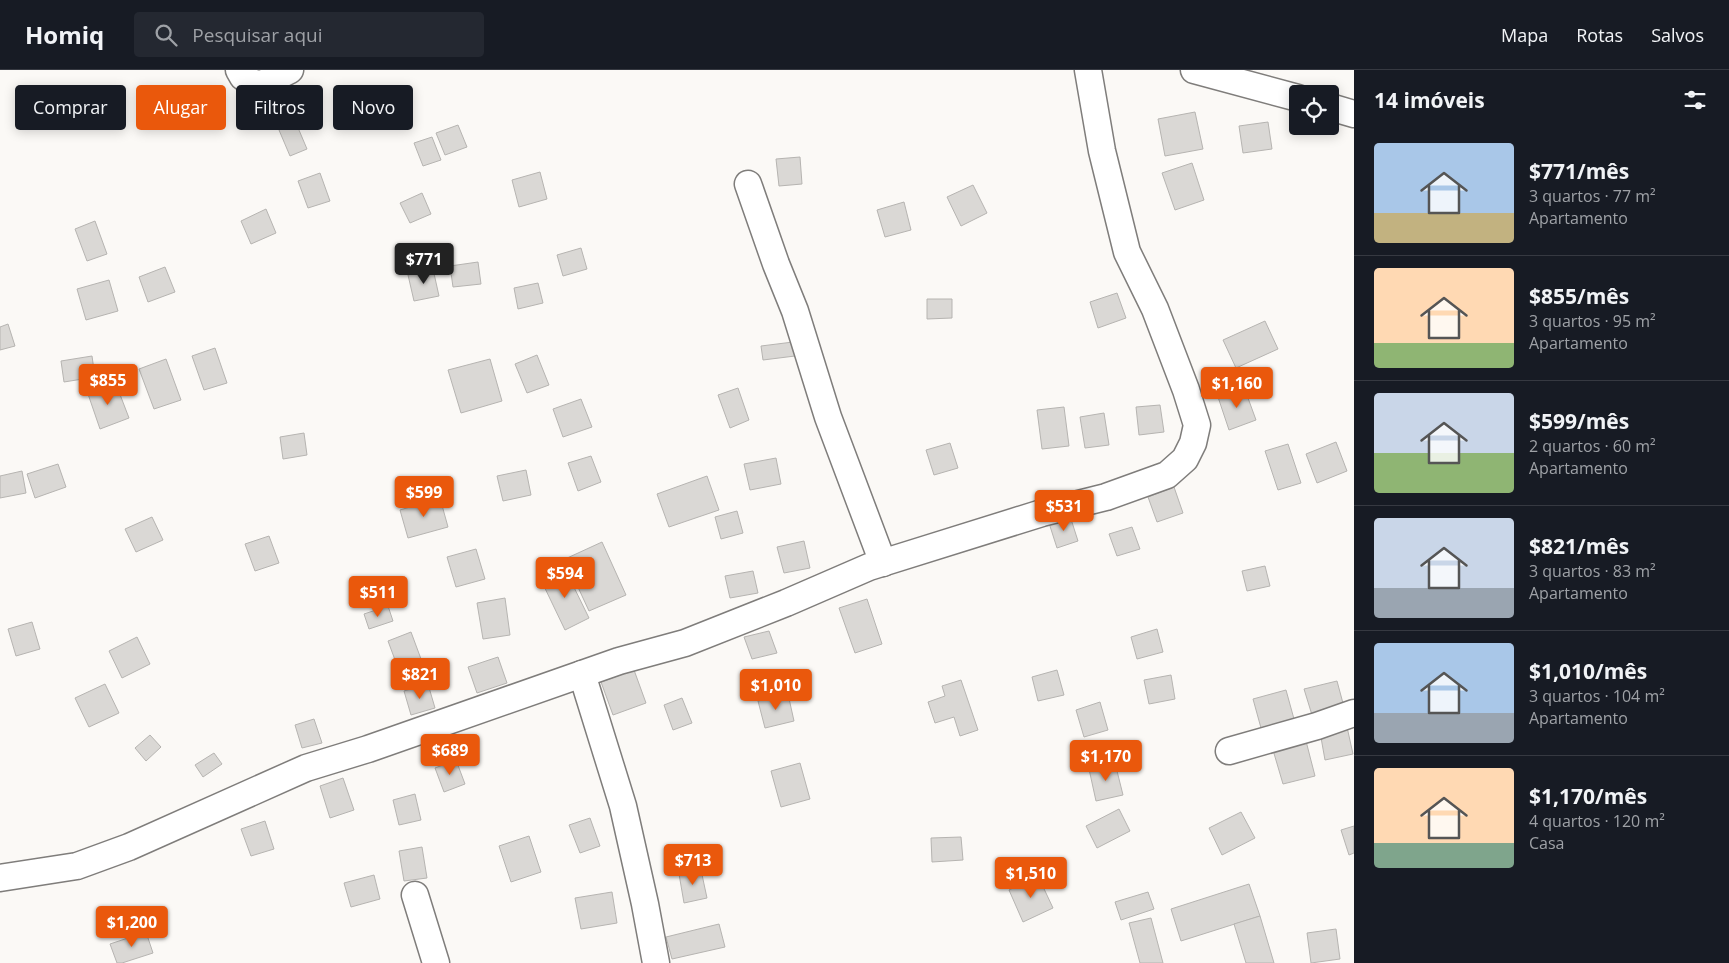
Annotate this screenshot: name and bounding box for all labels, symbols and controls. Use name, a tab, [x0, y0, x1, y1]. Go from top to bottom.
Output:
search box	[134, 12, 484, 57]
text: Homiq	[25, 18, 104, 51]
icon: search	[152, 21, 180, 49]
text: Pesquisar aqui	[192, 22, 322, 48]
text: Mapa	[1501, 23, 1548, 47]
text: Rotas	[1576, 23, 1623, 47]
text: Salvos	[1651, 23, 1704, 47]
chip: Comprar	[15, 85, 126, 130]
chip: Alugar	[136, 85, 226, 130]
chip: Filtros	[236, 85, 323, 130]
chip: Novo	[333, 85, 413, 130]
map controls	[1289, 85, 1339, 135]
button: locate	[1289, 85, 1339, 135]
text: 14 imóveis	[1374, 86, 1485, 114]
icon: filters	[1681, 86, 1709, 114]
text: $771/mês	[1529, 157, 1629, 185]
icon: home	[1414, 163, 1474, 223]
text: 3 quartos · 77 m²	[1529, 185, 1656, 207]
text: Apartamento	[1529, 207, 1628, 229]
pin: $771	[394, 242, 454, 285]
text: $771	[406, 248, 442, 270]
text: $855/mês	[1529, 282, 1629, 310]
icon: home	[1414, 288, 1474, 348]
text: 3 quartos · 95 m²	[1529, 310, 1656, 332]
text: Apartamento	[1529, 332, 1628, 354]
pin: $855	[78, 364, 138, 406]
pin: $1,160	[1196, 366, 1278, 409]
text: $855	[90, 369, 126, 391]
text: $1,160	[1212, 372, 1262, 394]
text: $599/mês	[1529, 407, 1629, 435]
icon: home	[1414, 413, 1474, 473]
text: 2 quartos · 60 m²	[1529, 435, 1656, 457]
text: Apartamento	[1529, 457, 1628, 479]
pin: $599	[394, 476, 454, 518]
text: $599	[406, 481, 442, 503]
pin: $531	[1034, 490, 1094, 532]
text: $531	[1046, 495, 1082, 517]
text: $821/mês	[1529, 532, 1629, 560]
icon: home	[1414, 538, 1474, 598]
pin: $594	[535, 556, 595, 599]
text: 3 quartos · 83 m²	[1529, 560, 1656, 582]
text: $594	[547, 562, 583, 584]
pin: $511	[348, 576, 408, 618]
text: $511	[360, 581, 396, 603]
text: Apartamento	[1529, 582, 1628, 604]
text: $1,010/mês	[1529, 657, 1647, 685]
pin: $821	[390, 658, 450, 700]
text: $821	[402, 663, 438, 685]
icon: home	[1414, 663, 1474, 723]
pin: $1,010	[735, 668, 817, 711]
text: $1,010	[751, 674, 801, 696]
text: 3 quartos · 104 m²	[1529, 685, 1665, 707]
text: Apartamento	[1529, 707, 1628, 729]
pin: $689	[420, 734, 480, 776]
text: $689	[432, 739, 468, 761]
pin: $1,170	[1065, 740, 1147, 782]
text: $1,170	[1081, 745, 1131, 767]
text: $1,170/mês	[1529, 782, 1647, 810]
icon: home	[1414, 788, 1474, 848]
text: 4 quartos · 120 m²	[1529, 810, 1665, 832]
text: Casa	[1529, 832, 1564, 854]
pin: $713	[663, 844, 723, 886]
text: $713	[675, 849, 711, 871]
pin: $1,510	[990, 856, 1072, 899]
text: $1,510	[1006, 862, 1056, 884]
pin: $1,200	[91, 906, 173, 948]
text: $1,200	[107, 911, 157, 933]

